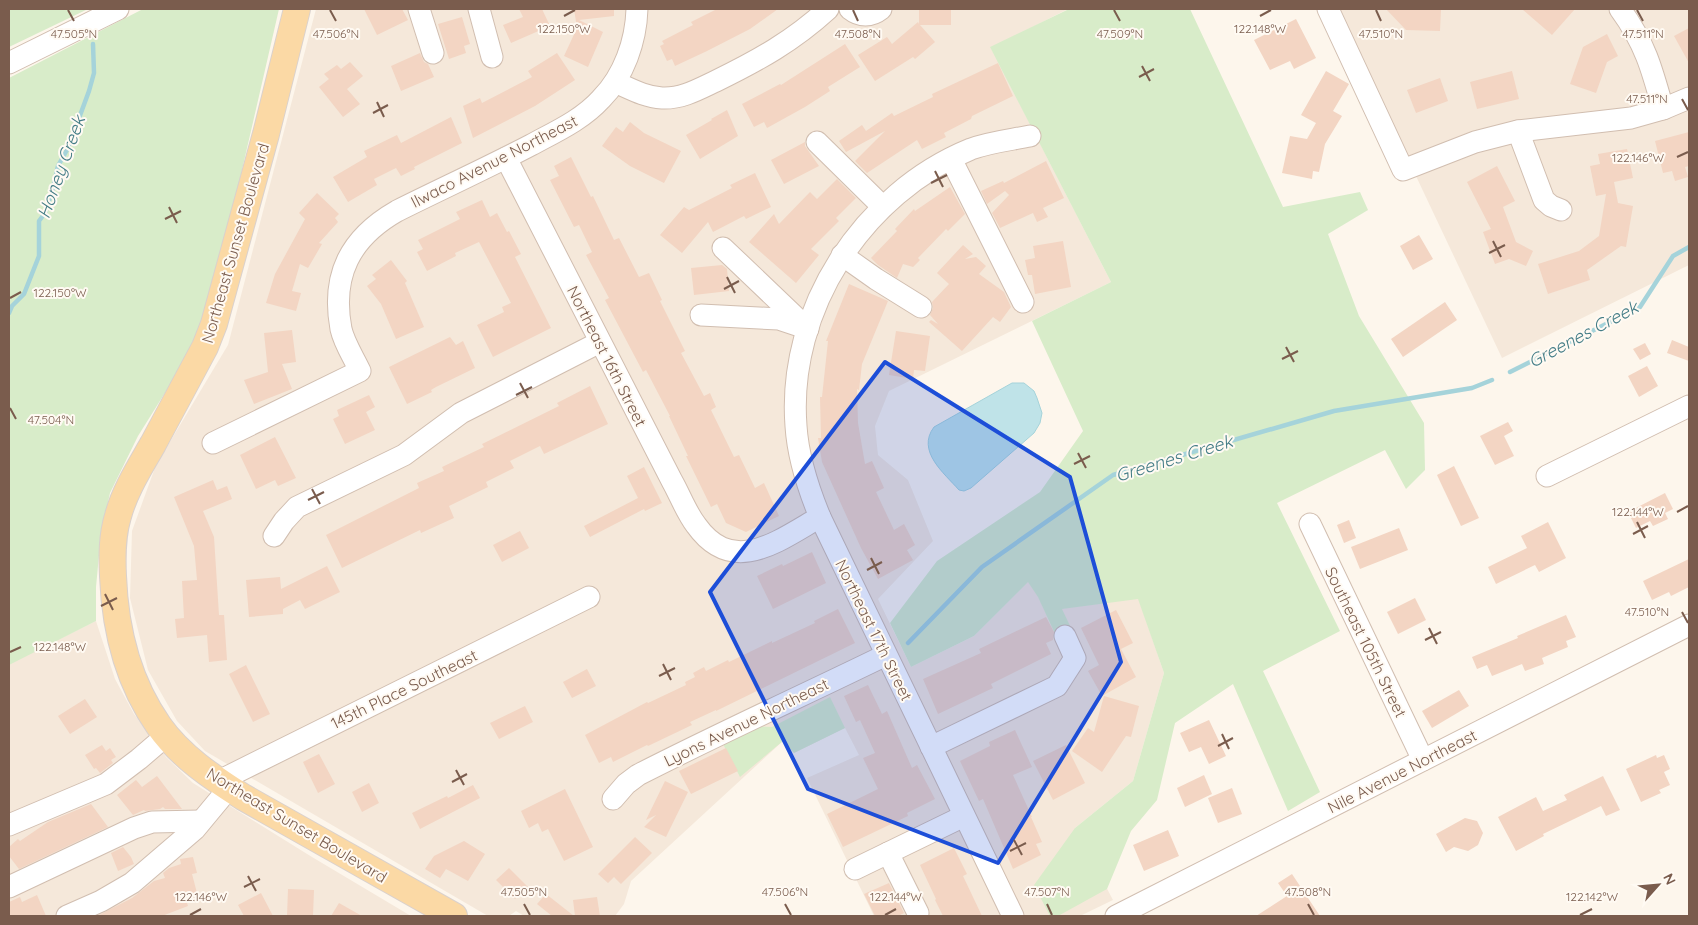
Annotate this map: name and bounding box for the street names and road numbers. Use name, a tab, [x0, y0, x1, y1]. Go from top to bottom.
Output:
street label: Ilwaco Avenue Northeast	[407, 110, 581, 212]
street label: Northeast Sunset Boulevard	[197, 141, 273, 345]
street label: Northeast 16th Street	[563, 282, 651, 430]
street label: Northeast 17th Street	[831, 556, 917, 704]
street label: Southeast 105th Street	[1321, 563, 1411, 721]
street label: 145th Place Southeast	[328, 645, 480, 733]
street label: Lyons Avenue Northeast	[660, 673, 832, 771]
street label: Nile Avenue Northeast	[1324, 725, 1480, 817]
street label: Northeast Sunset Boulevard	[203, 763, 391, 887]

